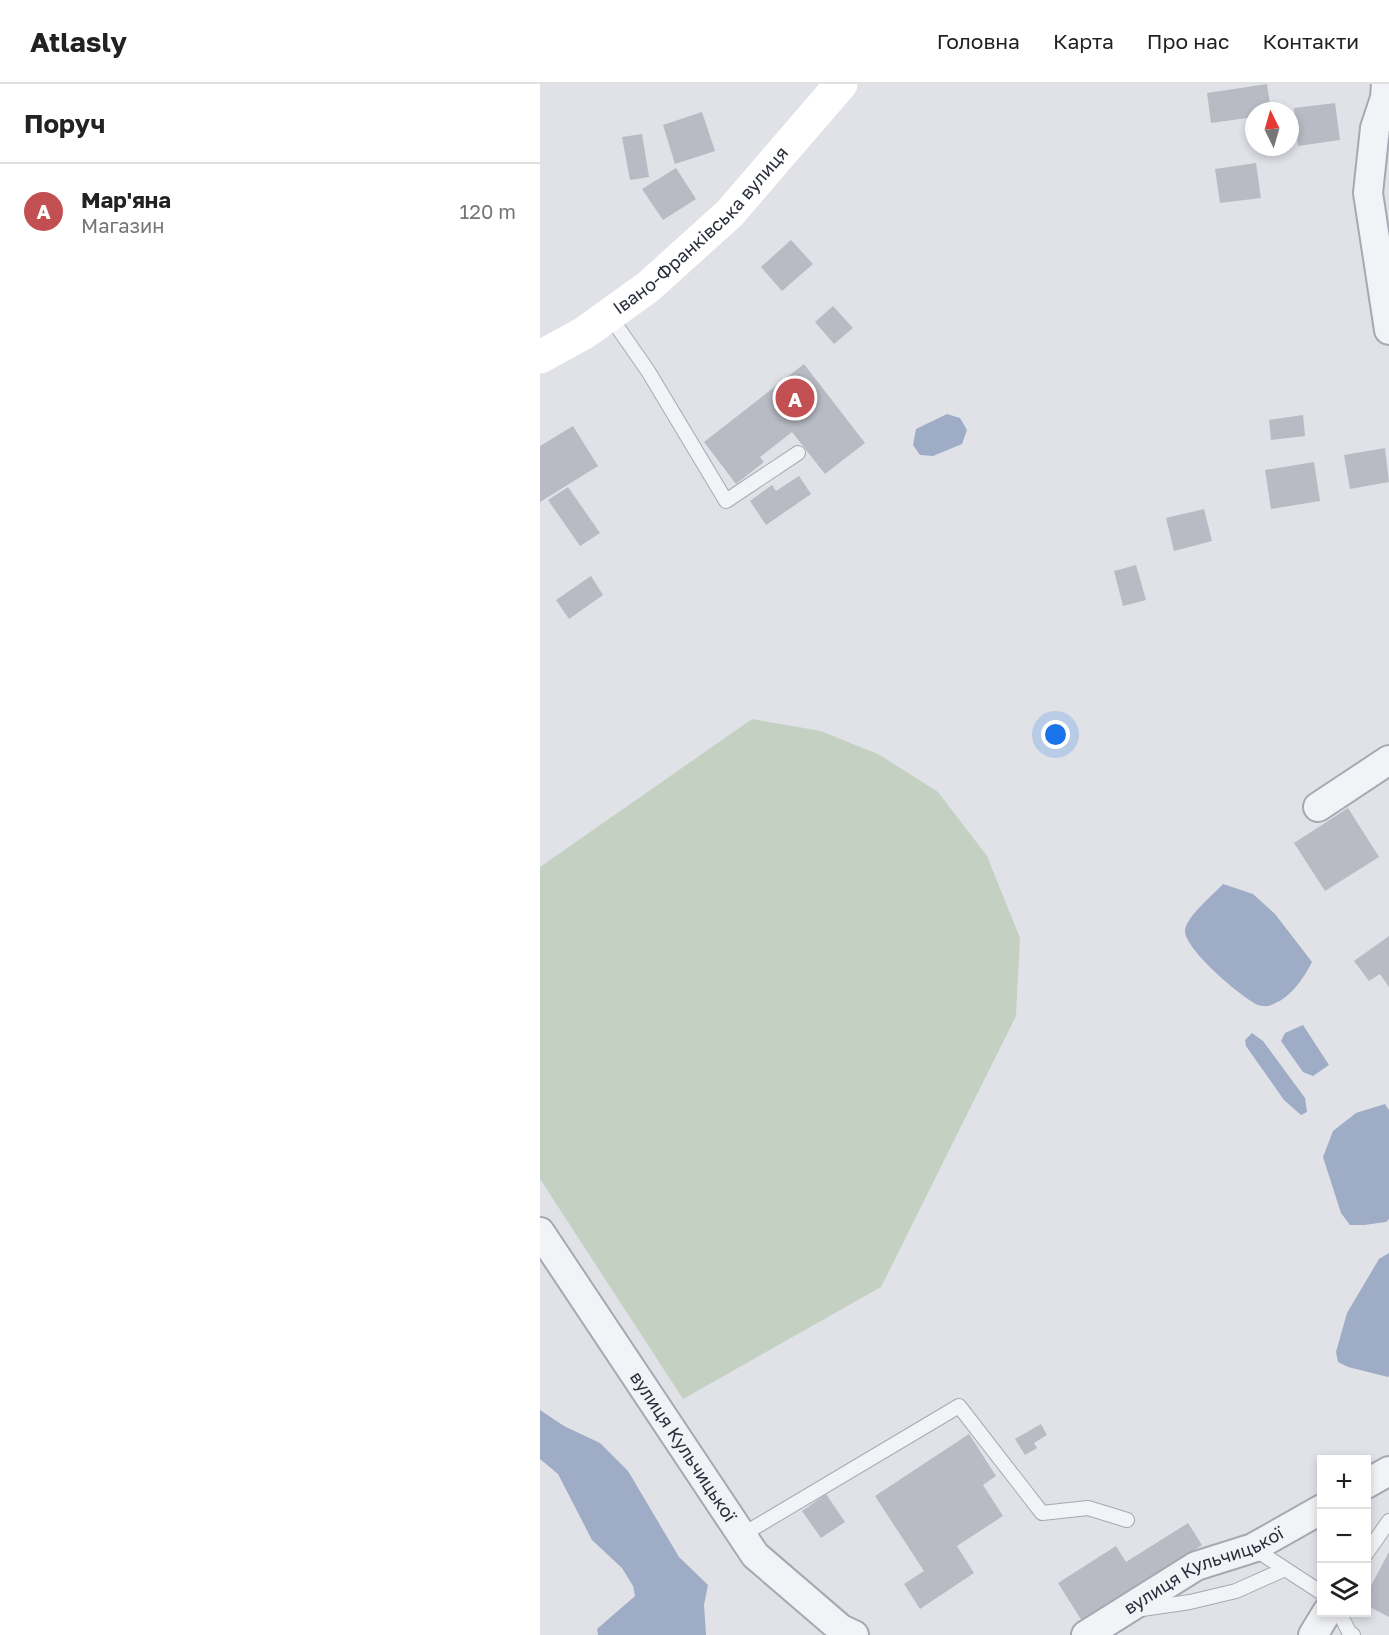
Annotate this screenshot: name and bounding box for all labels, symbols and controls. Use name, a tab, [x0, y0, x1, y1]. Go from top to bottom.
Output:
text: Atlasly	[30, 25, 127, 58]
text: Головна	[937, 28, 1020, 54]
text: Карта	[1053, 28, 1114, 54]
text: Про нас	[1147, 28, 1229, 54]
text: Контакти	[1262, 28, 1359, 54]
north arrow	[1245, 102, 1299, 156]
text: Поруч	[24, 108, 105, 139]
street label: Івано-Франківська вулиця	[608, 142, 792, 319]
text: Мар'яна	[81, 186, 171, 213]
text: A	[36, 199, 51, 223]
text: 120 m	[460, 199, 516, 223]
text: Магазин	[81, 213, 165, 237]
pin: A	[776, 376, 814, 420]
your location	[1041, 720, 1070, 749]
street label: вулиця Кульчицької	[626, 1367, 742, 1527]
map controls	[1317, 1455, 1371, 1617]
button: +	[1317, 1455, 1371, 1509]
button: −	[1317, 1509, 1371, 1563]
street label: вулиця Кульчицької	[1119, 1521, 1288, 1619]
button: layers	[1317, 1563, 1371, 1617]

